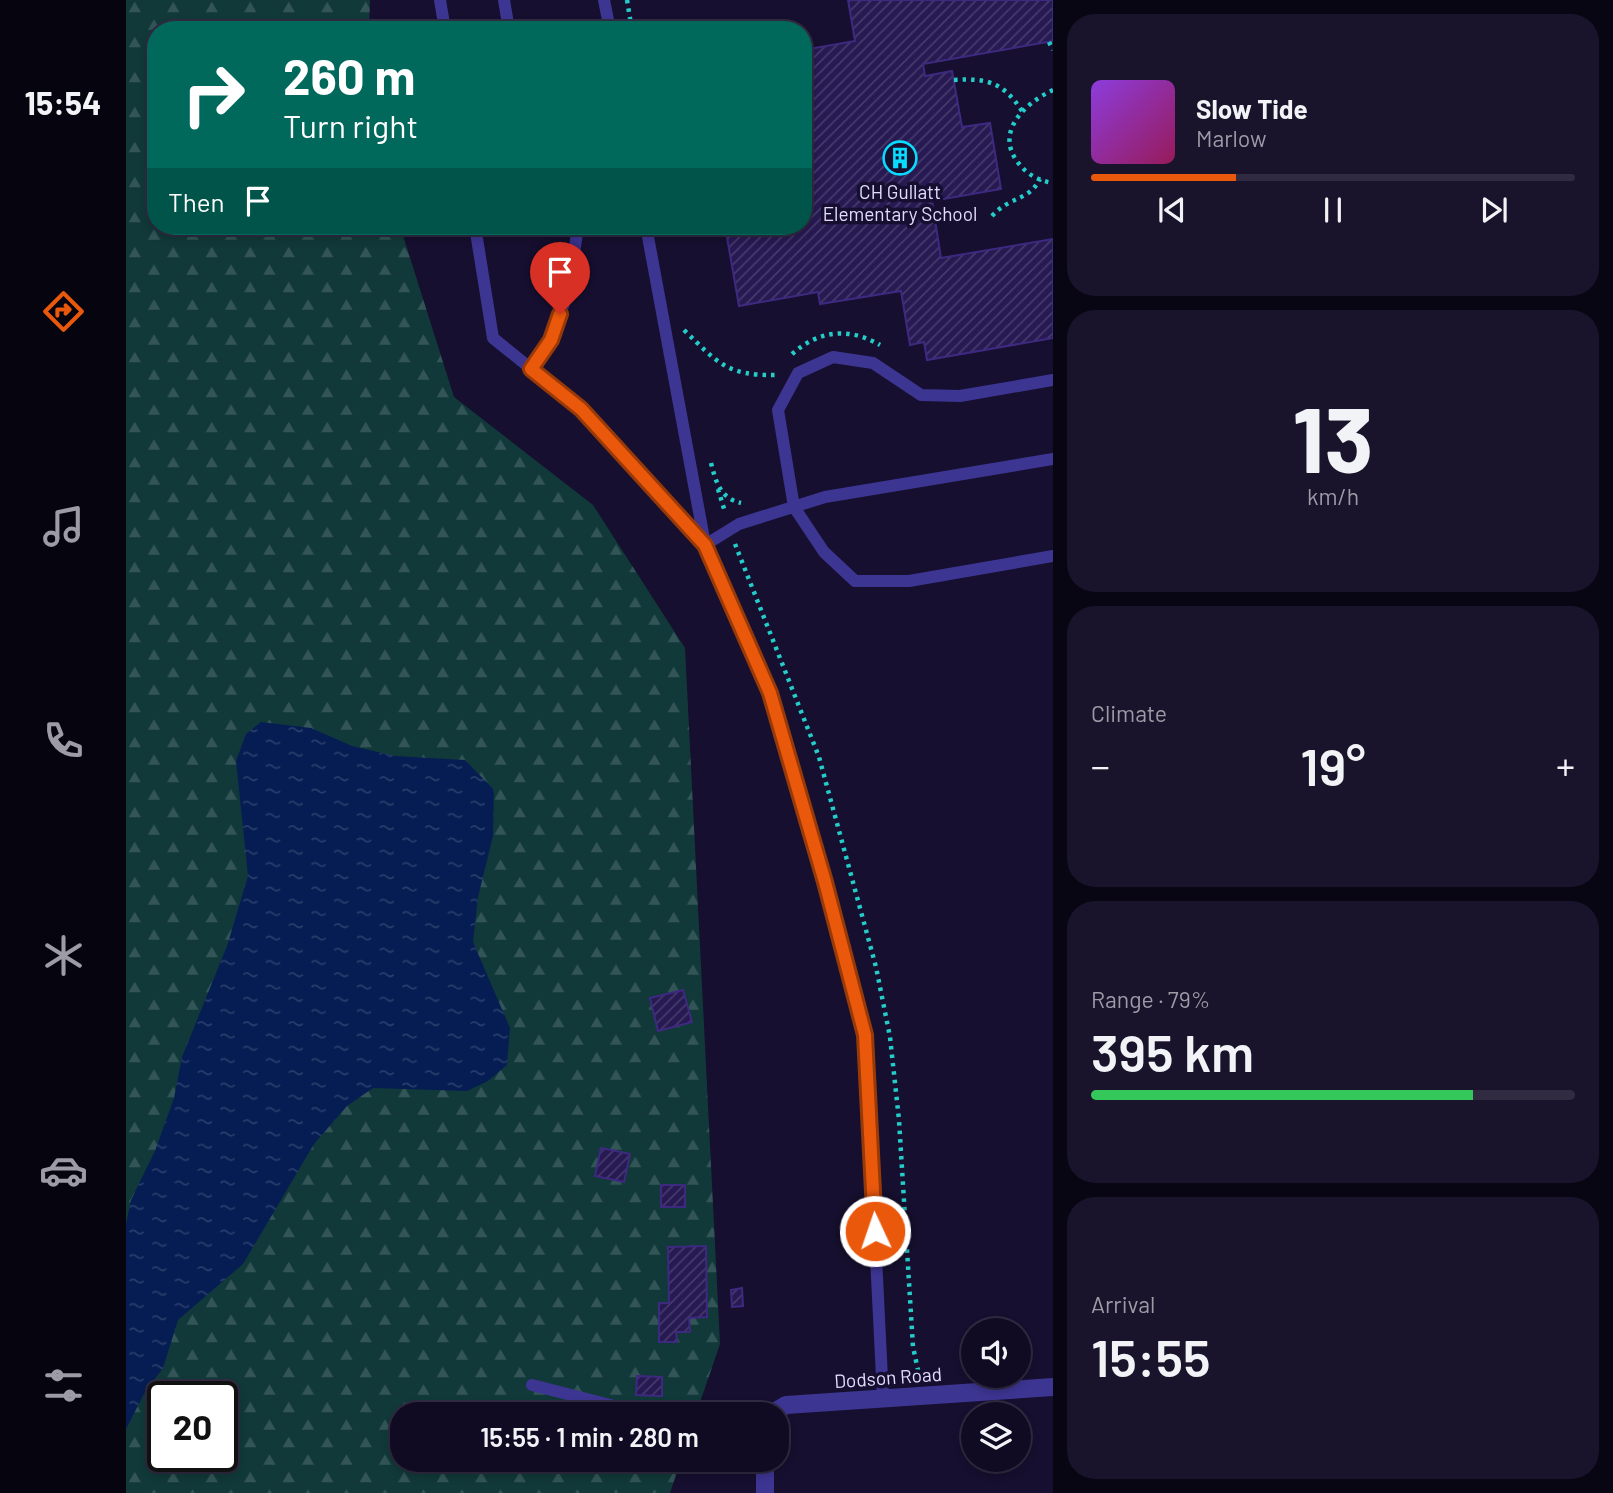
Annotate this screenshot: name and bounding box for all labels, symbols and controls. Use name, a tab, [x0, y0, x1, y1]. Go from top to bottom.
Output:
text: 260 m	[283, 46, 415, 105]
icon: right	[168, 49, 259, 140]
text: 15:54	[25, 83, 101, 121]
text: Slow Tide	[1196, 93, 1308, 124]
text: Turn right	[283, 106, 418, 144]
text: Marlow	[1196, 124, 1267, 152]
building icon: CH Gullatt Elementary School	[881, 139, 919, 177]
place label: CH Gullatt Elementary School	[823, 180, 977, 225]
icon: arrive	[239, 182, 277, 220]
text: Then	[168, 186, 225, 217]
icon: previous	[1153, 191, 1191, 229]
icon: pause	[1314, 191, 1352, 229]
icon: next	[1475, 191, 1513, 229]
pin	[530, 242, 590, 314]
icon: arrive	[541, 253, 579, 291]
icon: directions	[39, 287, 88, 336]
text: 13	[1292, 382, 1374, 491]
text: km/h	[1307, 482, 1359, 510]
icon: music	[39, 502, 88, 551]
text: Climate	[1091, 699, 1167, 727]
icon: phone	[39, 716, 88, 765]
text: 19°	[1300, 734, 1366, 796]
text: −	[1091, 742, 1110, 788]
text: +	[1556, 742, 1575, 788]
icon: climate	[39, 931, 88, 980]
text: Range · 79%	[1091, 985, 1210, 1013]
text: 395 km	[1091, 1020, 1254, 1082]
icon: car	[39, 1146, 88, 1195]
position arrow	[838, 1194, 912, 1268]
text: Arrival	[1091, 1290, 1155, 1318]
map controls	[961, 1318, 1031, 1472]
button: sound	[961, 1318, 1031, 1388]
text: 15:55	[1091, 1325, 1211, 1387]
icon: filters	[39, 1361, 88, 1410]
street label: Dodson Road	[833, 1362, 943, 1392]
speed limit sign: 20	[147, 1381, 238, 1472]
button: layers	[961, 1402, 1031, 1472]
text: 15:55 · 1 min · 280 m	[480, 1421, 699, 1452]

